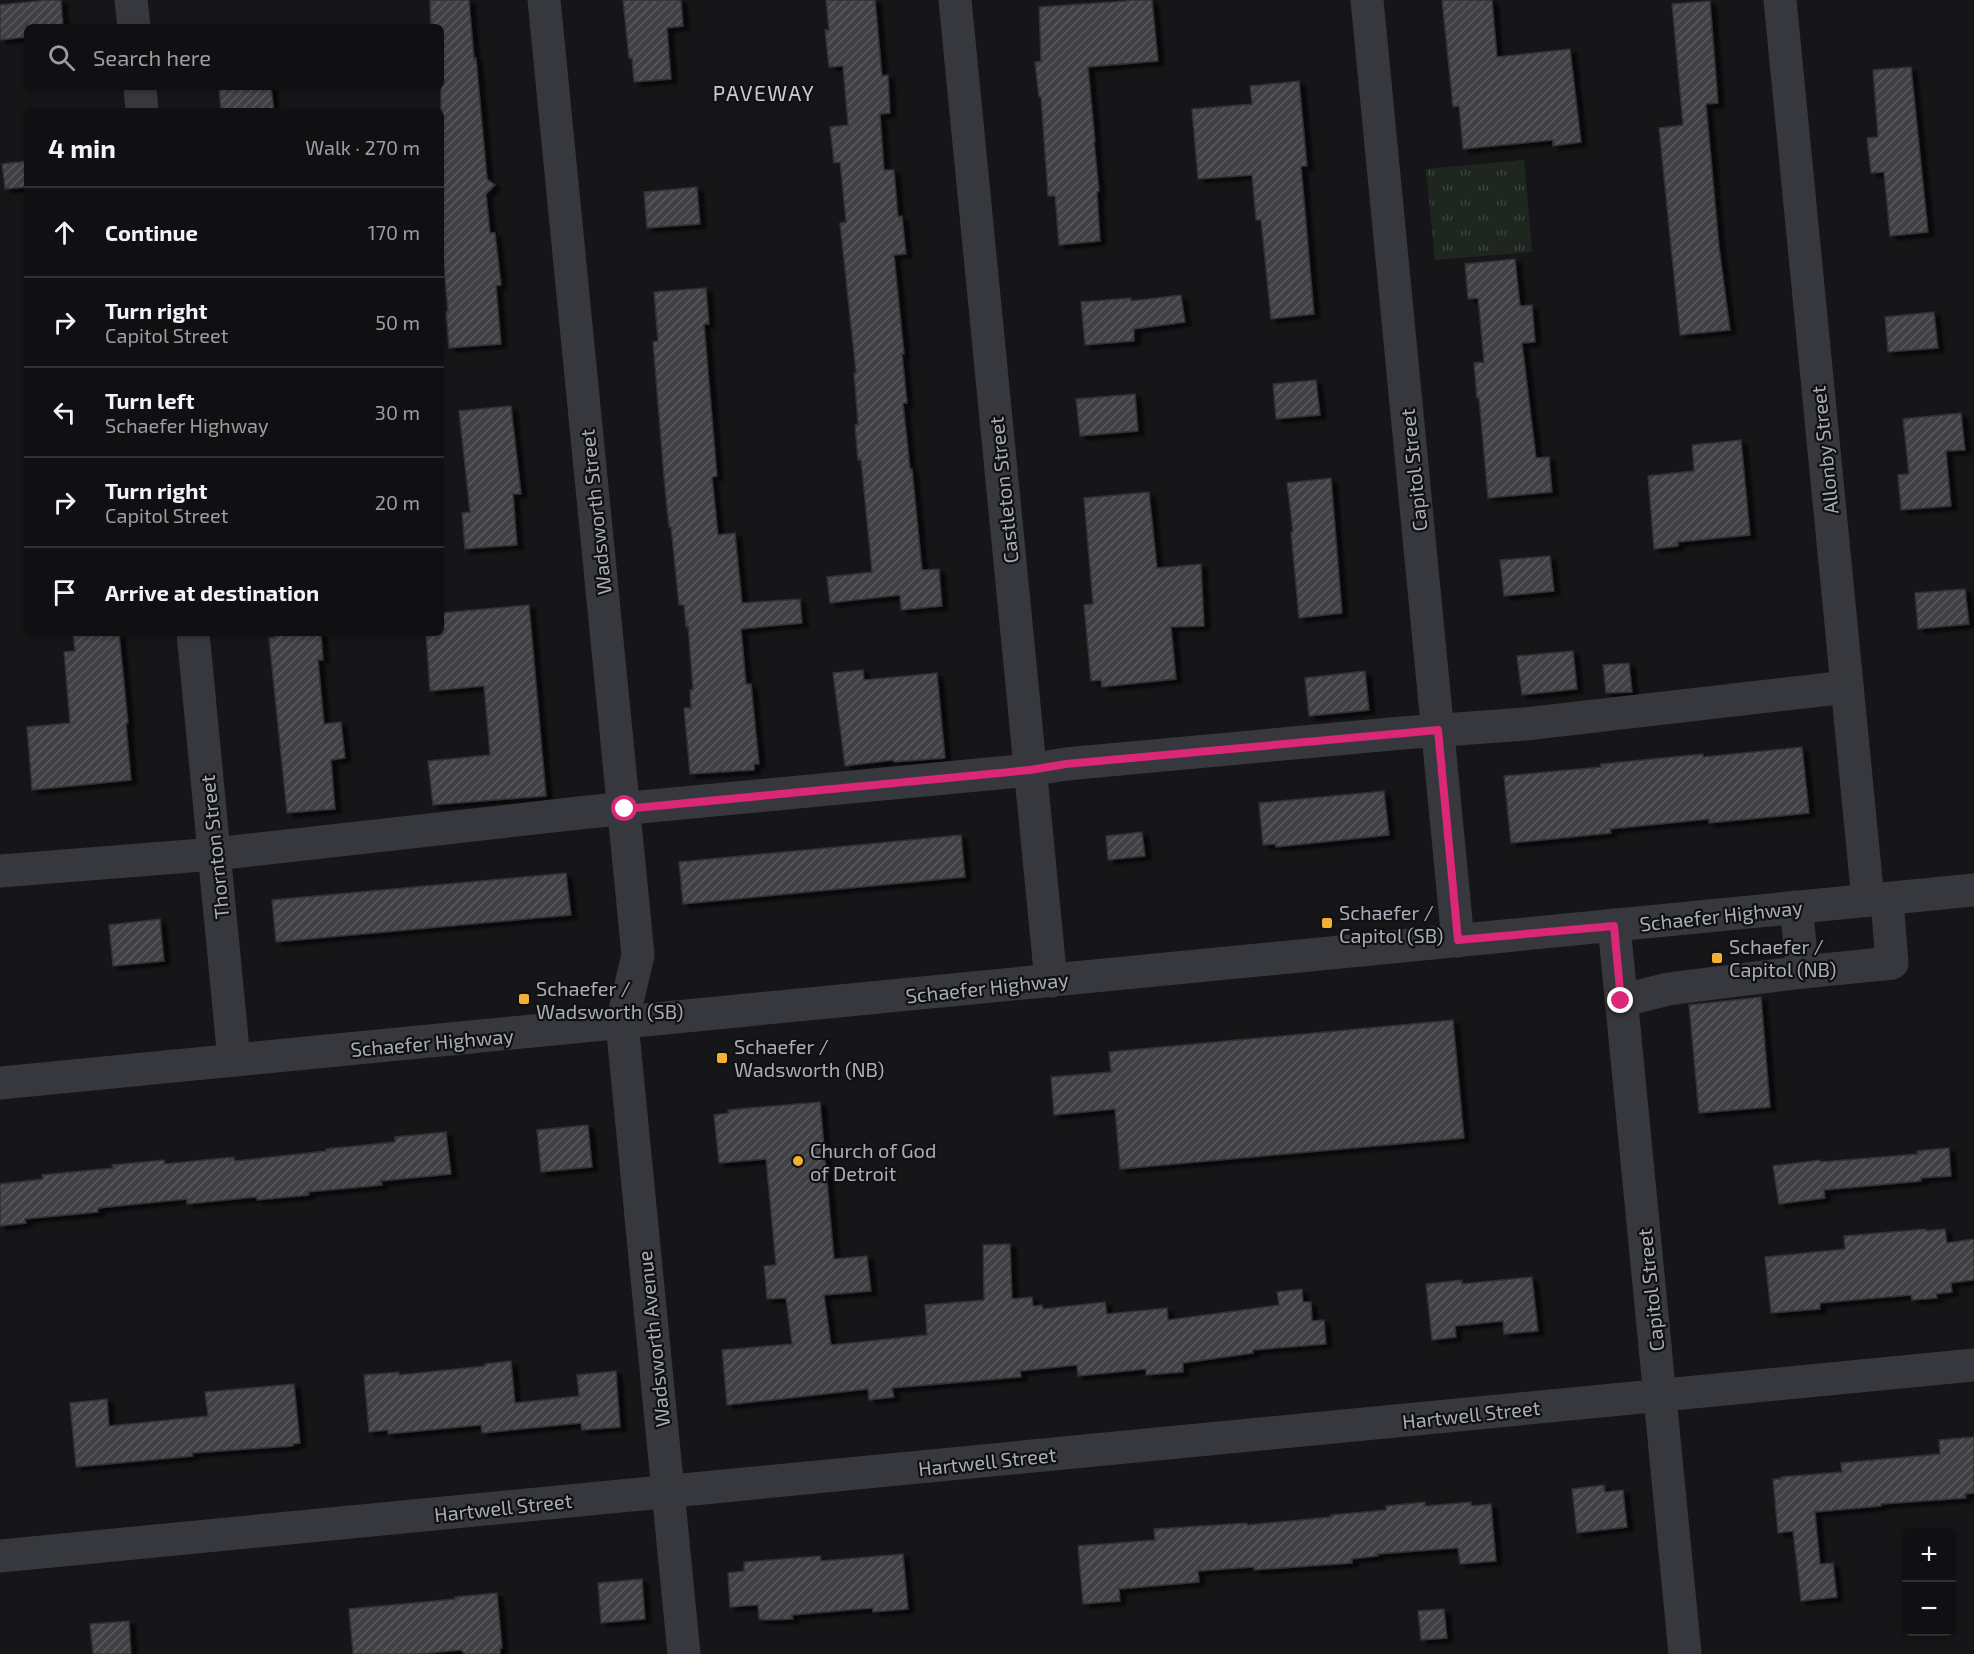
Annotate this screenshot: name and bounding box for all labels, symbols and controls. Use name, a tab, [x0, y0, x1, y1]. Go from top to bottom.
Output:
search box	[24, 24, 444, 90]
icon: search	[45, 41, 78, 74]
text: Search here	[93, 44, 211, 70]
district label: PAVEWAY	[713, 80, 815, 105]
text: 4 min	[48, 132, 116, 163]
text: Walk · 270 m	[305, 135, 420, 159]
icon: ahead	[48, 216, 81, 249]
text: Continue	[105, 219, 198, 245]
text: 170 m	[368, 220, 420, 244]
text: Turn right	[105, 297, 207, 323]
icon: right	[48, 306, 81, 339]
text: 50 m	[375, 310, 420, 334]
text: Capitol Street	[105, 323, 228, 347]
street label: Allonby Street	[1805, 384, 1843, 515]
text: Turn left	[105, 387, 194, 413]
icon: left	[48, 396, 81, 429]
text: 30 m	[375, 400, 420, 424]
street label: Capitol Street	[1395, 407, 1431, 533]
text: Schaefer Highway	[105, 413, 269, 437]
street label: Castleton Street	[983, 415, 1023, 565]
street label: Wadsworth Street	[574, 428, 616, 596]
text: Turn right	[105, 477, 207, 503]
icon: right	[48, 486, 81, 519]
text: 20 m	[375, 490, 420, 514]
text: Capitol Street	[105, 503, 228, 527]
icon: arrive	[48, 576, 81, 609]
text: Arrive at destination	[105, 579, 319, 605]
street label: Thornton Street	[194, 773, 234, 920]
route start	[611, 795, 637, 821]
street label: Schaefer Highway	[1638, 894, 1804, 935]
place label: Schaefer / Capitol (SB)	[1339, 900, 1443, 947]
marker: Schaefer / Capitol (SB)	[1320, 916, 1334, 930]
place label: Schaefer / Capitol (NB)	[1729, 934, 1836, 981]
marker: Schaefer / Capitol (NB)	[1710, 951, 1724, 965]
street label: Schaefer Highway	[904, 966, 1070, 1007]
place label: Schaefer / Wadsworth (SB)	[536, 976, 683, 1023]
route end	[1607, 987, 1633, 1013]
marker: Schaefer / Wadsworth (SB)	[517, 992, 531, 1006]
street label: Schaefer Highway	[349, 1023, 515, 1061]
place label: Schaefer / Wadsworth (NB)	[734, 1034, 884, 1081]
marker: Schaefer / Wadsworth (NB)	[715, 1051, 729, 1065]
place label: Church of God of Detroit	[810, 1138, 936, 1185]
marker: Church of God of Detroit	[791, 1154, 805, 1168]
street label: Capitol Street	[1632, 1227, 1668, 1353]
street label: Wadsworth Avenue	[632, 1250, 674, 1428]
street label: Hartwell Street	[1401, 1395, 1542, 1433]
street label: Hartwell Street	[917, 1442, 1058, 1480]
street label: Hartwell Street	[433, 1488, 574, 1526]
map controls	[1902, 1528, 1956, 1636]
button: +	[1902, 1528, 1956, 1582]
button: −	[1902, 1582, 1956, 1636]

